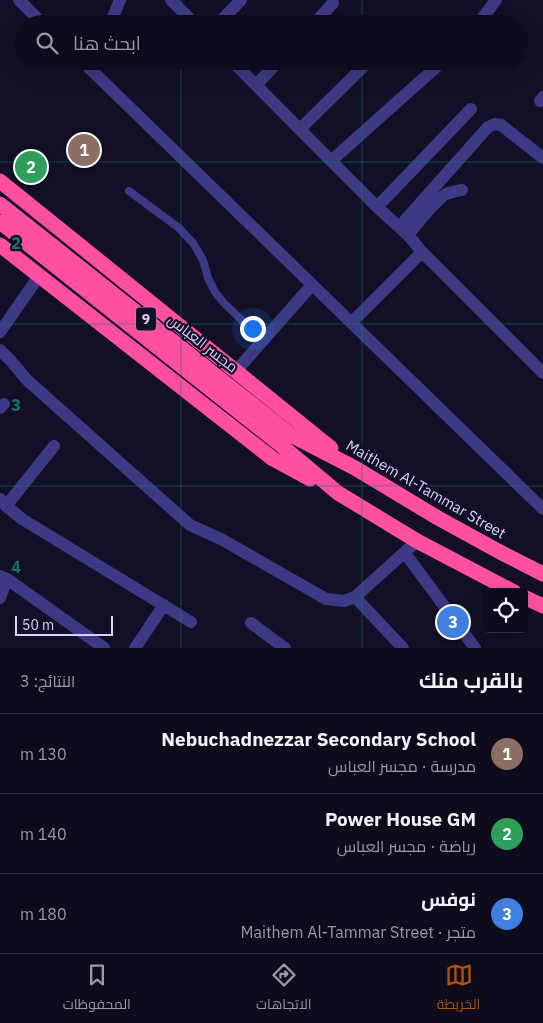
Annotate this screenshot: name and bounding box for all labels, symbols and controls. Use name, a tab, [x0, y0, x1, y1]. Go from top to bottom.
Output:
search box	[15, 15, 528, 70]
icon: search	[33, 29, 61, 57]
text: ابحث هنا	[73, 31, 141, 55]
pin: 1	[68, 131, 100, 169]
pin: 2	[15, 148, 47, 186]
text: 2	[11, 233, 21, 253]
road number: 9	[136, 308, 156, 330]
street label: مجسر العباس	[163, 310, 242, 377]
your location	[240, 316, 266, 342]
text: 3	[11, 395, 21, 415]
street label: Maithem Al-Tammar Street	[343, 435, 509, 543]
text: 4	[11, 557, 21, 577]
map controls	[483, 588, 528, 633]
button: locate	[483, 588, 528, 633]
pin: 3	[437, 603, 469, 641]
scale bar	[15, 613, 112, 636]
text: 50 m	[22, 616, 54, 634]
text: بالقرب منك	[419, 666, 523, 694]
text: النتائج: 3	[20, 671, 75, 691]
text: Nebuchadnezzar Secondary School	[161, 727, 476, 751]
text: 130 m	[20, 744, 67, 764]
text: 1	[502, 744, 512, 764]
text: مدرسة · مجسر العباس	[328, 756, 476, 776]
text: Power House GM	[325, 807, 476, 831]
text: 140 m	[20, 824, 67, 844]
text: 2	[502, 824, 512, 844]
text: رياضة · مجسر العباس	[337, 836, 476, 856]
text: نوفس	[421, 887, 476, 911]
text: 180 m	[20, 904, 67, 924]
text: 3	[502, 904, 512, 924]
text: متجر · Maithem Al-Tammar Street	[240, 922, 476, 942]
tab: المحفوظات	[63, 961, 131, 1017]
tab: الاتجاهات	[256, 961, 311, 1017]
tab: الخريطة	[437, 961, 480, 1017]

